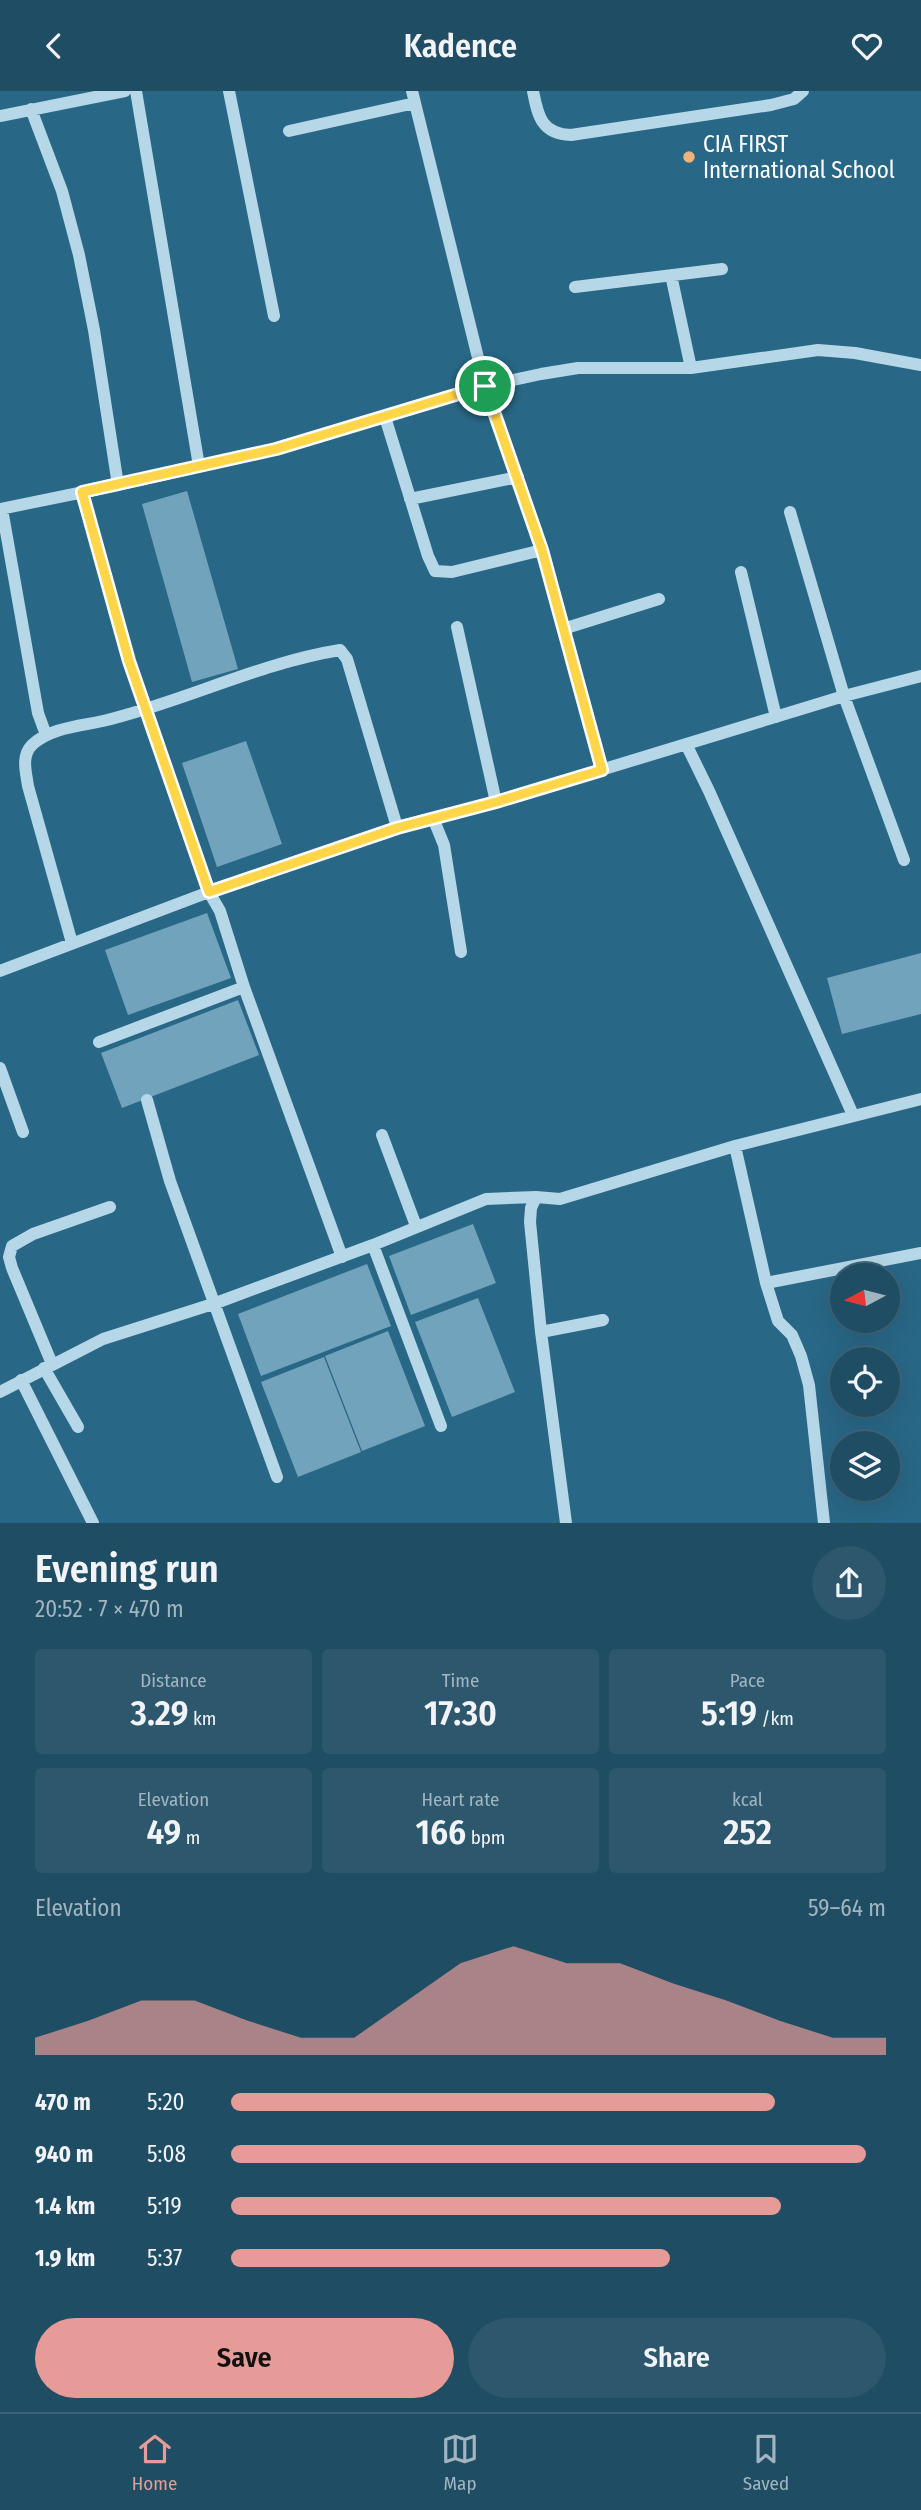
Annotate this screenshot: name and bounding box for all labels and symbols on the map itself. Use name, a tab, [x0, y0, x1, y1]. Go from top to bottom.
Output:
place label: CIA FIRST International School	[703, 130, 895, 184]
marker: CIA FIRST International School	[681, 149, 697, 165]
pin	[455, 356, 515, 416]
north arrow	[830, 1263, 900, 1333]

